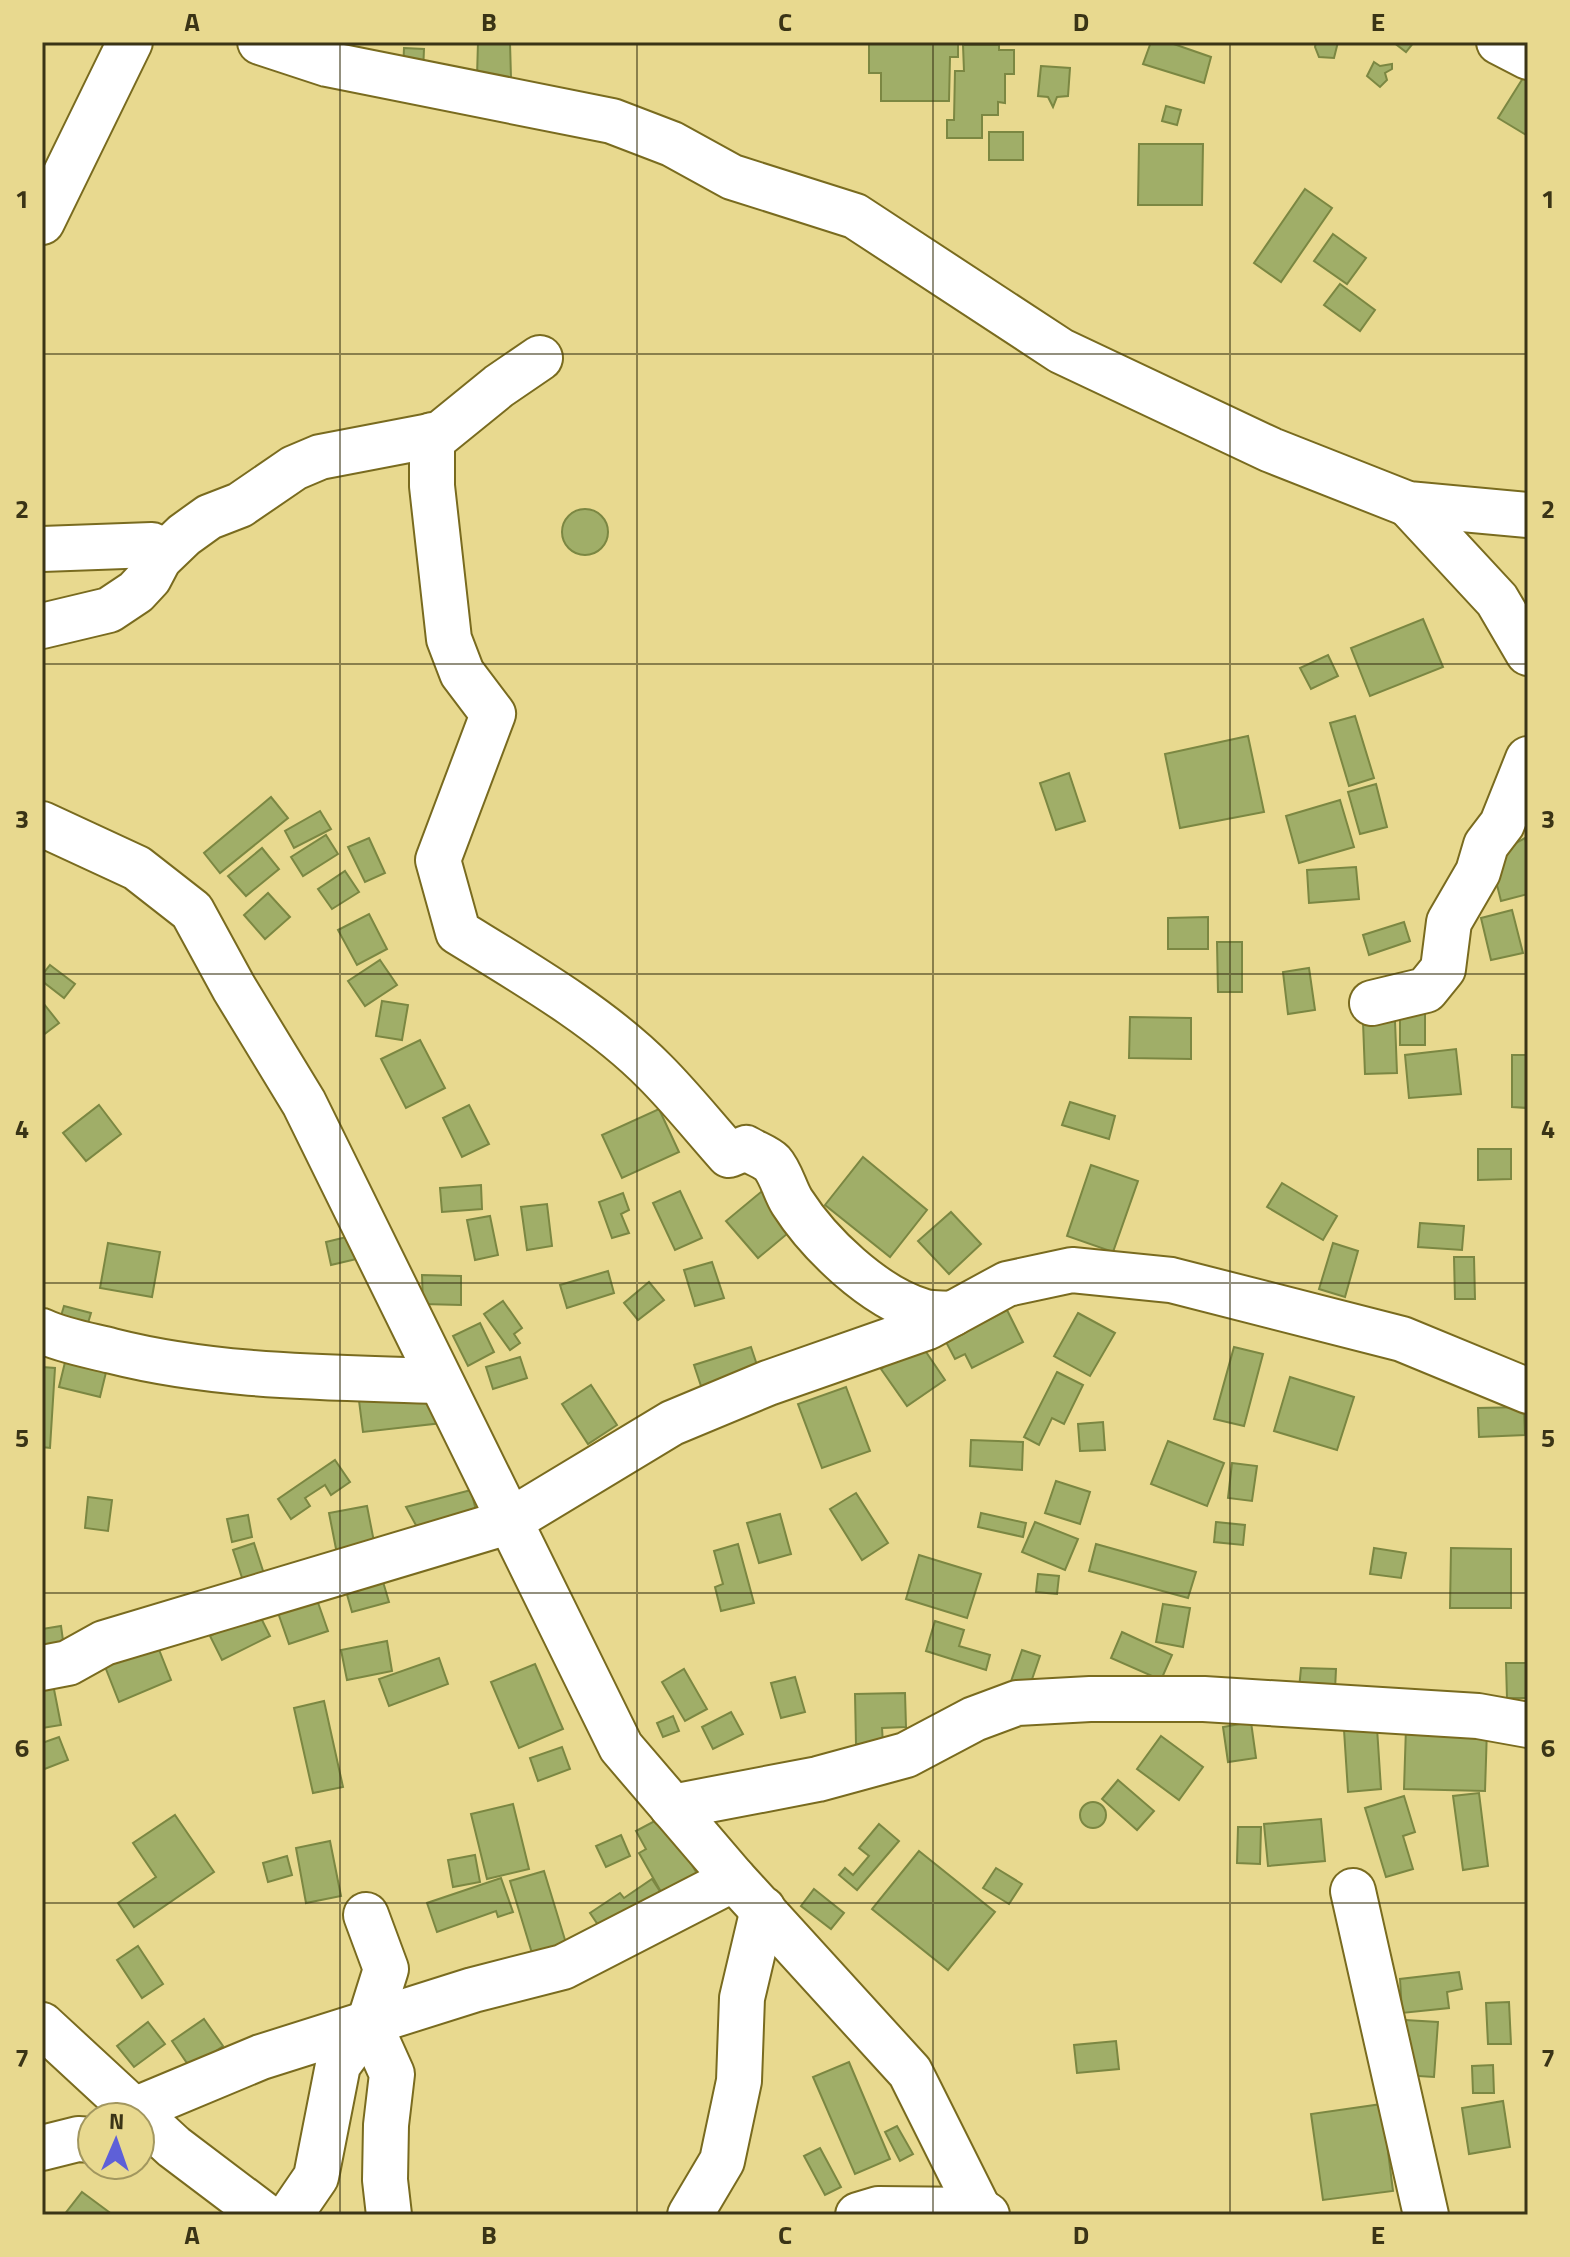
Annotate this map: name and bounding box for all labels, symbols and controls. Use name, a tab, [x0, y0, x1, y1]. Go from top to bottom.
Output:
text: A	[184, 2, 200, 41]
text: B	[481, 2, 497, 41]
text: C	[778, 2, 792, 41]
text: D	[1073, 2, 1089, 41]
text: E	[1371, 2, 1385, 41]
text: 1	[15, 179, 29, 218]
text: 1	[1541, 179, 1555, 218]
text: 2	[15, 489, 29, 528]
text: 2	[1541, 489, 1555, 528]
text: 3	[15, 799, 29, 838]
text: 3	[1541, 799, 1555, 838]
text: 4	[15, 1109, 29, 1148]
text: 4	[1541, 1109, 1555, 1148]
text: 5	[15, 1418, 29, 1457]
text: 5	[1541, 1418, 1555, 1457]
text: 6	[15, 1728, 29, 1767]
text: 6	[1541, 1728, 1555, 1767]
text: 7	[15, 2038, 29, 2077]
text: 7	[1541, 2038, 1555, 2077]
north arrow	[76, 2101, 156, 2181]
text: N	[108, 2104, 125, 2138]
text: A	[184, 2215, 200, 2254]
text: B	[481, 2215, 497, 2254]
text: C	[778, 2215, 792, 2254]
text: D	[1073, 2215, 1089, 2254]
text: E	[1371, 2215, 1385, 2254]

